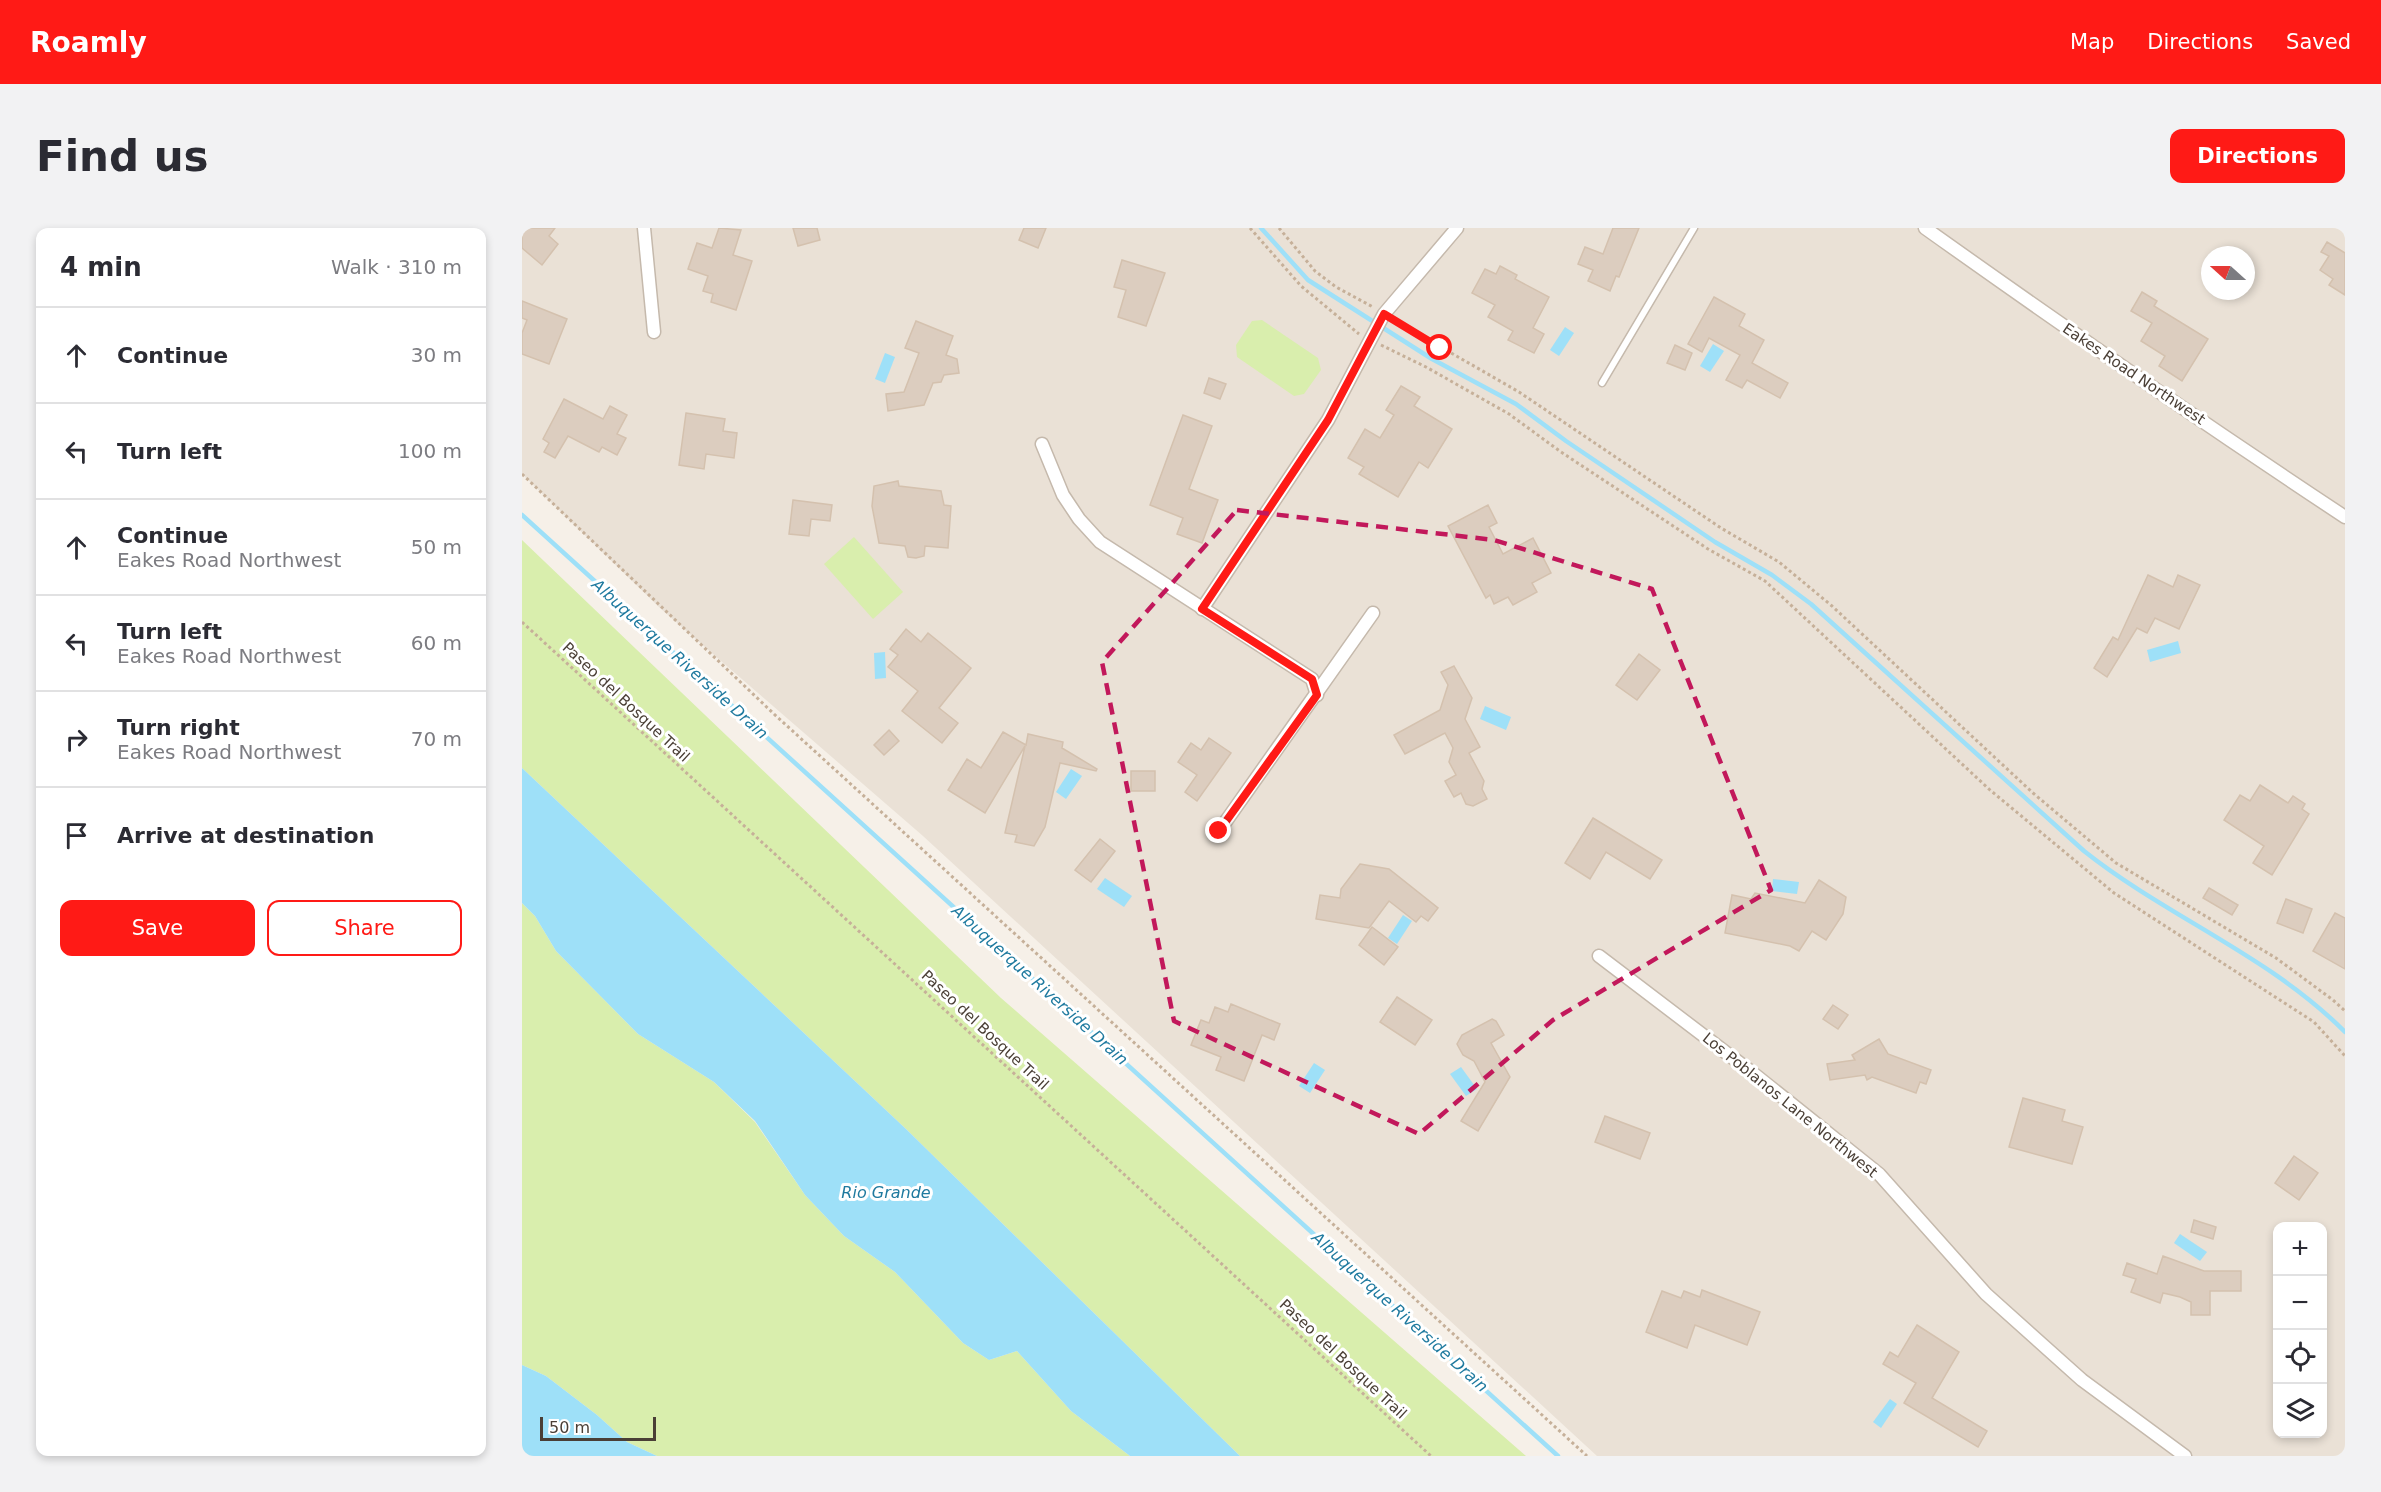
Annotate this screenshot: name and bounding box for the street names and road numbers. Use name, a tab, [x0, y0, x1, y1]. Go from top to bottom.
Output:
street label: Eakes Road Northwest	[2059, 320, 2209, 429]
street label: Paseo del Bosque Trail	[559, 638, 693, 766]
street label: Paseo del Bosque Trail	[918, 966, 1052, 1094]
street label: Los Poblanos Lane Northwest	[1699, 1029, 1881, 1181]
street label: Paseo del Bosque Trail	[1276, 1295, 1410, 1423]

